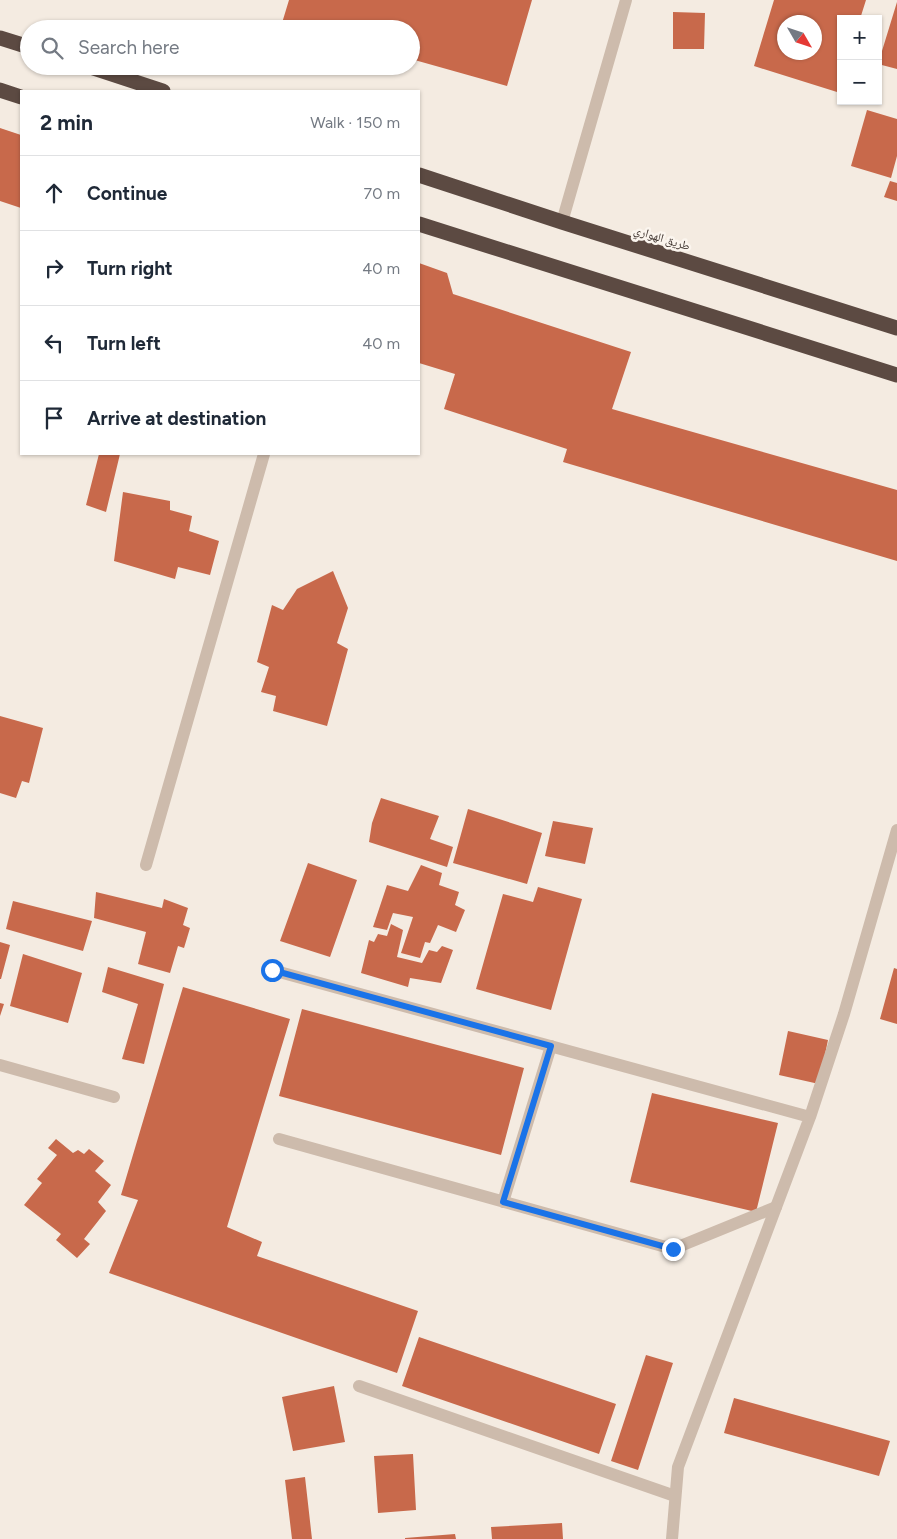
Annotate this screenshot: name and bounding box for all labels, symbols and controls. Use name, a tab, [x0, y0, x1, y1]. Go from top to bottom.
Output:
north arrow	[777, 15, 822, 60]
map controls	[837, 15, 882, 105]
button: +	[837, 15, 882, 60]
search box	[20, 20, 420, 75]
icon: search	[38, 34, 66, 62]
text: Search here	[78, 36, 180, 59]
button: −	[837, 60, 882, 105]
text: 2 min	[40, 110, 93, 135]
text: Walk · 150 m	[310, 113, 400, 132]
icon: ahead	[40, 179, 68, 207]
text: Continue	[87, 182, 167, 205]
text: 70 m	[364, 184, 400, 203]
street label: طريق الهواري	[631, 223, 692, 256]
icon: right	[40, 254, 68, 282]
text: Turn right	[87, 257, 173, 280]
text: 40 m	[362, 259, 400, 278]
icon: left	[40, 329, 68, 357]
text: Turn left	[87, 332, 161, 355]
text: 40 m	[362, 334, 400, 353]
icon: arrive	[40, 404, 68, 432]
text: Arrive at destination	[87, 407, 266, 430]
route start	[261, 959, 284, 982]
route end	[662, 1238, 685, 1261]

